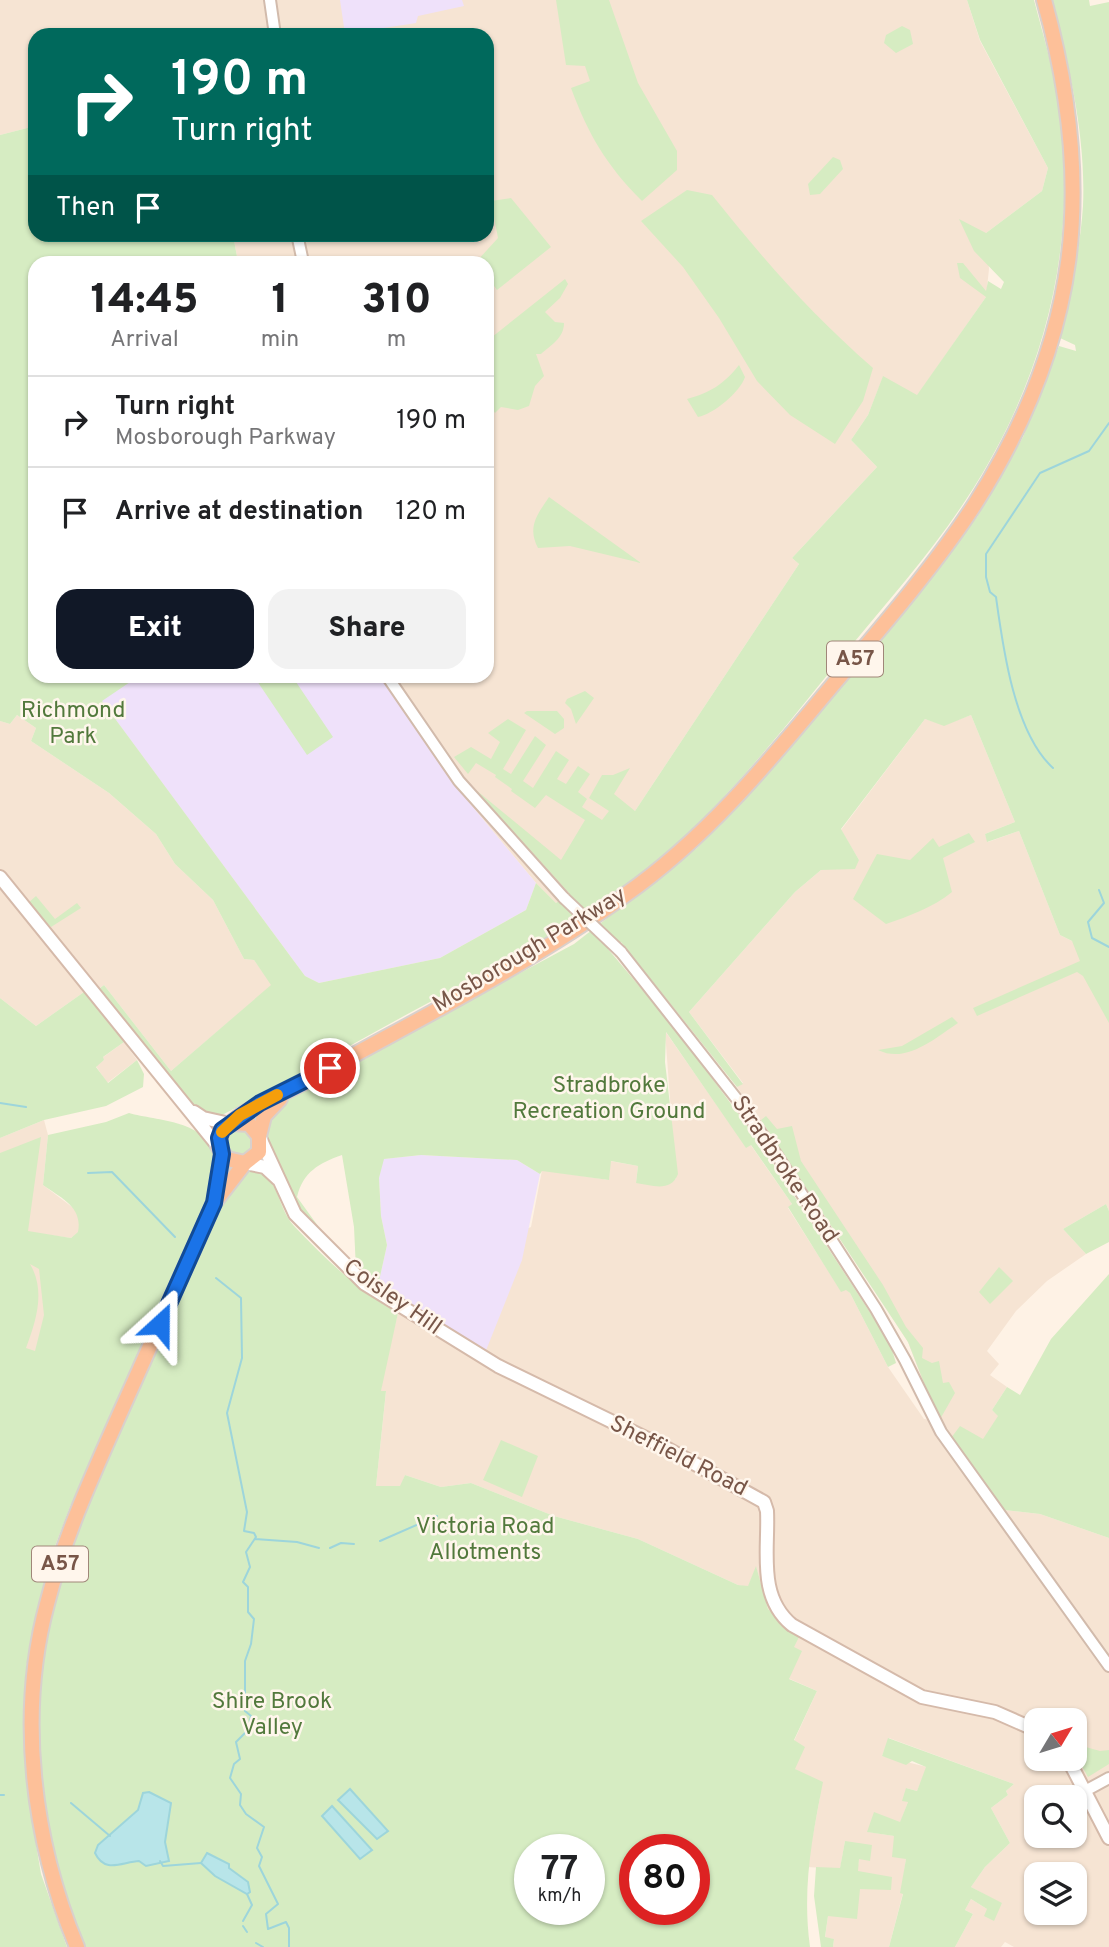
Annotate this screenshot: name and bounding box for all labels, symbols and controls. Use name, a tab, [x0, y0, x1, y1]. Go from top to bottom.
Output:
text: 190 m	[171, 51, 308, 113]
icon: right	[56, 56, 147, 147]
text: Turn right	[171, 112, 313, 152]
icon: arrive	[129, 189, 167, 227]
text: Then	[56, 192, 115, 225]
text: 14:45	[90, 275, 198, 328]
text: 1	[271, 275, 289, 328]
text: 310	[362, 275, 432, 328]
text: Arrival	[110, 326, 179, 355]
text: min	[261, 326, 299, 355]
text: m	[387, 326, 406, 355]
text: Turn right	[115, 391, 235, 424]
icon: right	[56, 403, 94, 441]
text: 190 m	[396, 405, 466, 438]
text: Mosborough Parkway	[115, 424, 336, 453]
icon: arrive	[56, 494, 94, 532]
text: Arrive at destination	[115, 496, 363, 529]
text: 120 m	[396, 496, 466, 529]
button: Exit	[56, 589, 254, 669]
button: Share	[268, 589, 466, 669]
road number: A57	[827, 642, 883, 676]
park label: Richmond Park	[21, 697, 125, 752]
street label: Mosborough Parkway	[428, 882, 632, 1020]
pin	[300, 1038, 360, 1098]
icon: arrive	[311, 1049, 349, 1087]
park label: Stradbroke Recreation Ground	[513, 1072, 705, 1127]
street label: Stradbroke Road	[724, 1091, 844, 1249]
street label: Coisley Hill	[337, 1253, 447, 1343]
position arrow	[123, 1287, 197, 1361]
street label: Sheffield Road	[604, 1410, 752, 1504]
park label: Victoria Road Allotments	[416, 1513, 554, 1568]
road number: A57	[32, 1546, 88, 1582]
park label: Shire Brook Valley	[212, 1688, 332, 1743]
north arrow	[1024, 1708, 1087, 1771]
map controls	[1024, 1708, 1087, 1925]
button: search	[1024, 1785, 1087, 1848]
speed limit sign: 80	[619, 1834, 710, 1925]
text: 77	[541, 1848, 578, 1892]
button: layers	[1024, 1862, 1087, 1925]
text: km/h	[538, 1885, 581, 1908]

